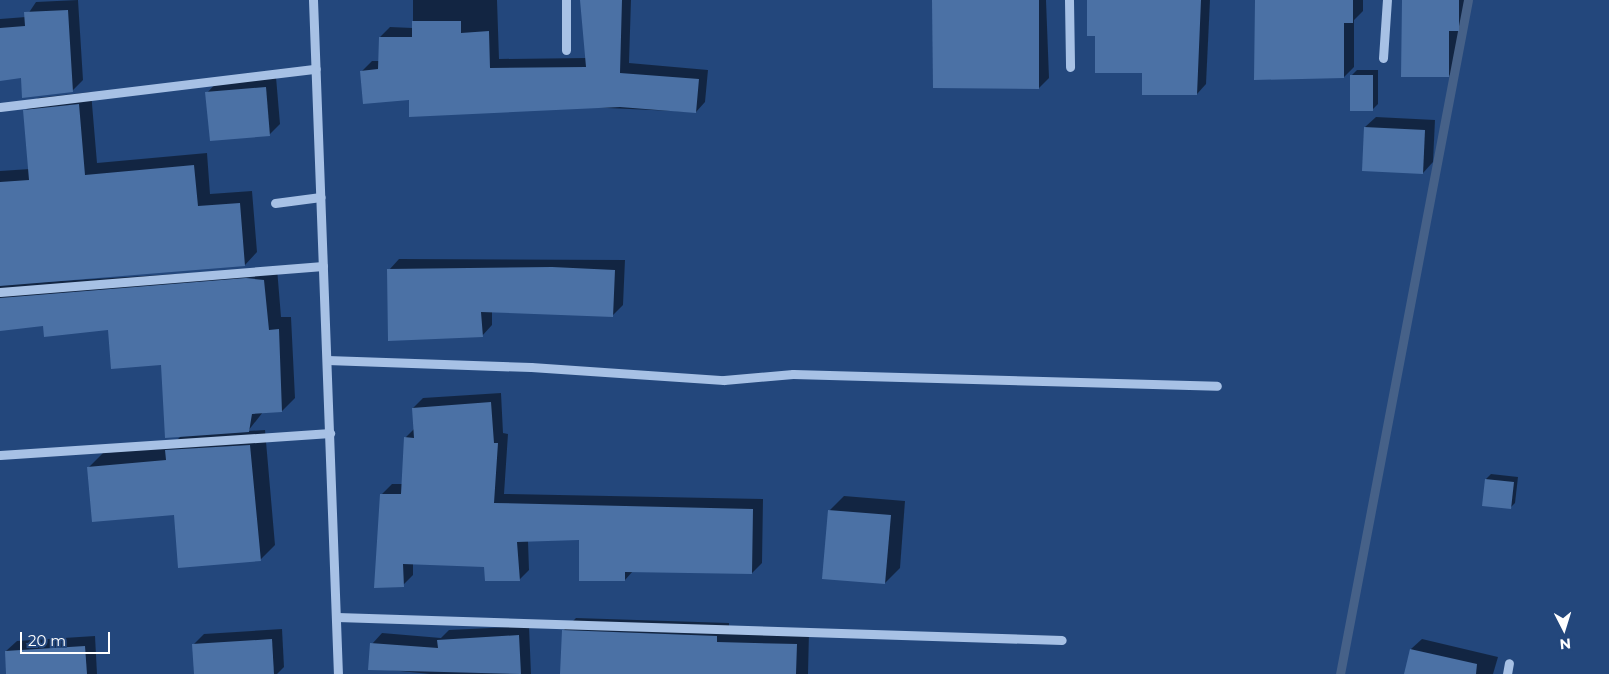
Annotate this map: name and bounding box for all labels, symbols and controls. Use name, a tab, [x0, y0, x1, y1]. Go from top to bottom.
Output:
north arrow	[1539, 604, 1589, 654]
scale bar	[22, 622, 112, 654]
text: 20 m	[28, 631, 66, 650]
text: N	[1559, 634, 1572, 653]

